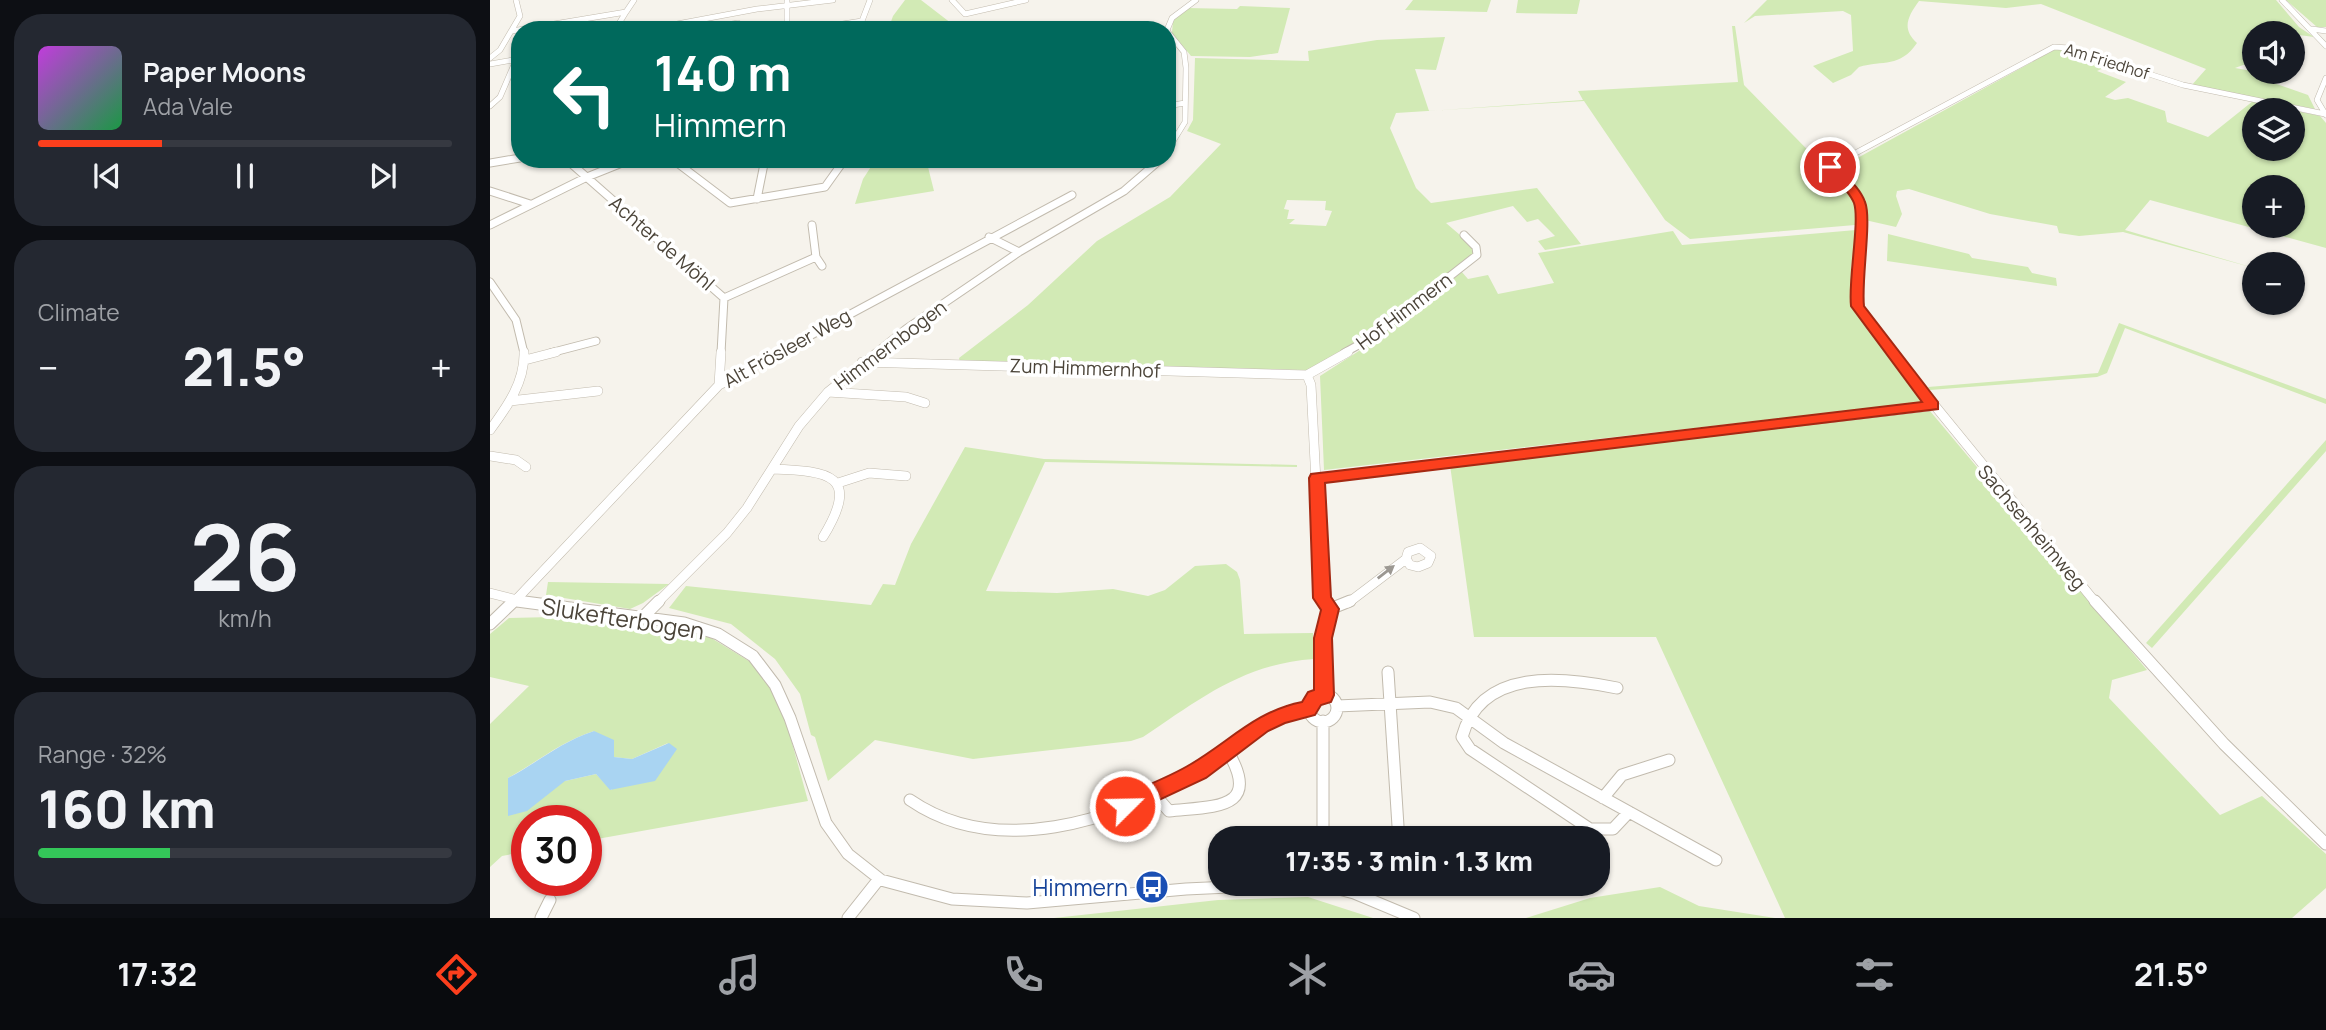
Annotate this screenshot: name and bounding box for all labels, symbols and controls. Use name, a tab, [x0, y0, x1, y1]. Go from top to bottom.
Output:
map controls	[2242, 21, 2305, 315]
button: sound	[2242, 21, 2305, 84]
street label: Am Friedhof	[2062, 38, 2153, 84]
text: 140 m	[654, 39, 791, 106]
icon: left	[539, 49, 630, 140]
text: Paper Moons	[143, 54, 306, 90]
text: Ada Vale	[143, 90, 233, 122]
button: layers	[2242, 98, 2305, 161]
text: Himmern	[654, 103, 787, 147]
pin	[1800, 137, 1860, 197]
icon: arrive	[1811, 148, 1849, 186]
icon: previous	[88, 157, 126, 195]
icon: pause	[226, 157, 264, 195]
icon: next	[364, 157, 402, 195]
button: +	[2242, 175, 2305, 238]
street label: Achter de Möhl	[604, 190, 720, 296]
button: −	[2242, 252, 2305, 315]
street label: Hof Himmern	[1351, 266, 1457, 356]
street label: Himmernbogen	[828, 294, 952, 396]
text: Climate	[38, 296, 120, 328]
street label: Alt Frösleer Weg	[719, 302, 855, 394]
text: 21.5°	[183, 331, 306, 402]
text: −	[38, 341, 59, 393]
text: +	[430, 341, 452, 393]
street label: Zum Himmernhof	[1009, 352, 1161, 384]
street label: Sachsenheimweg	[1972, 459, 2092, 595]
text: 26	[190, 494, 300, 618]
one-way arrow	[1377, 564, 1395, 579]
street label: Slukefterbogen	[539, 589, 707, 647]
text: km/h	[218, 602, 272, 634]
text: Range · 32%	[38, 738, 167, 770]
position arrow	[1088, 769, 1162, 843]
text: 160 km	[38, 773, 216, 844]
speed limit sign: 30	[511, 805, 602, 896]
text: 17:35 · 3 min · 1.3 km	[1285, 843, 1533, 879]
bus stop icon: Himmern	[1133, 868, 1171, 906]
place label: Himmern	[1033, 871, 1128, 903]
icon: directions	[432, 950, 481, 999]
icon: music	[715, 950, 764, 999]
icon: phone	[999, 950, 1048, 999]
icon: climate	[1283, 950, 1332, 999]
icon: car	[1567, 950, 1616, 999]
icon: filters	[1850, 950, 1899, 999]
text: 17:32	[117, 952, 197, 996]
text: 21.5°	[2134, 952, 2209, 996]

